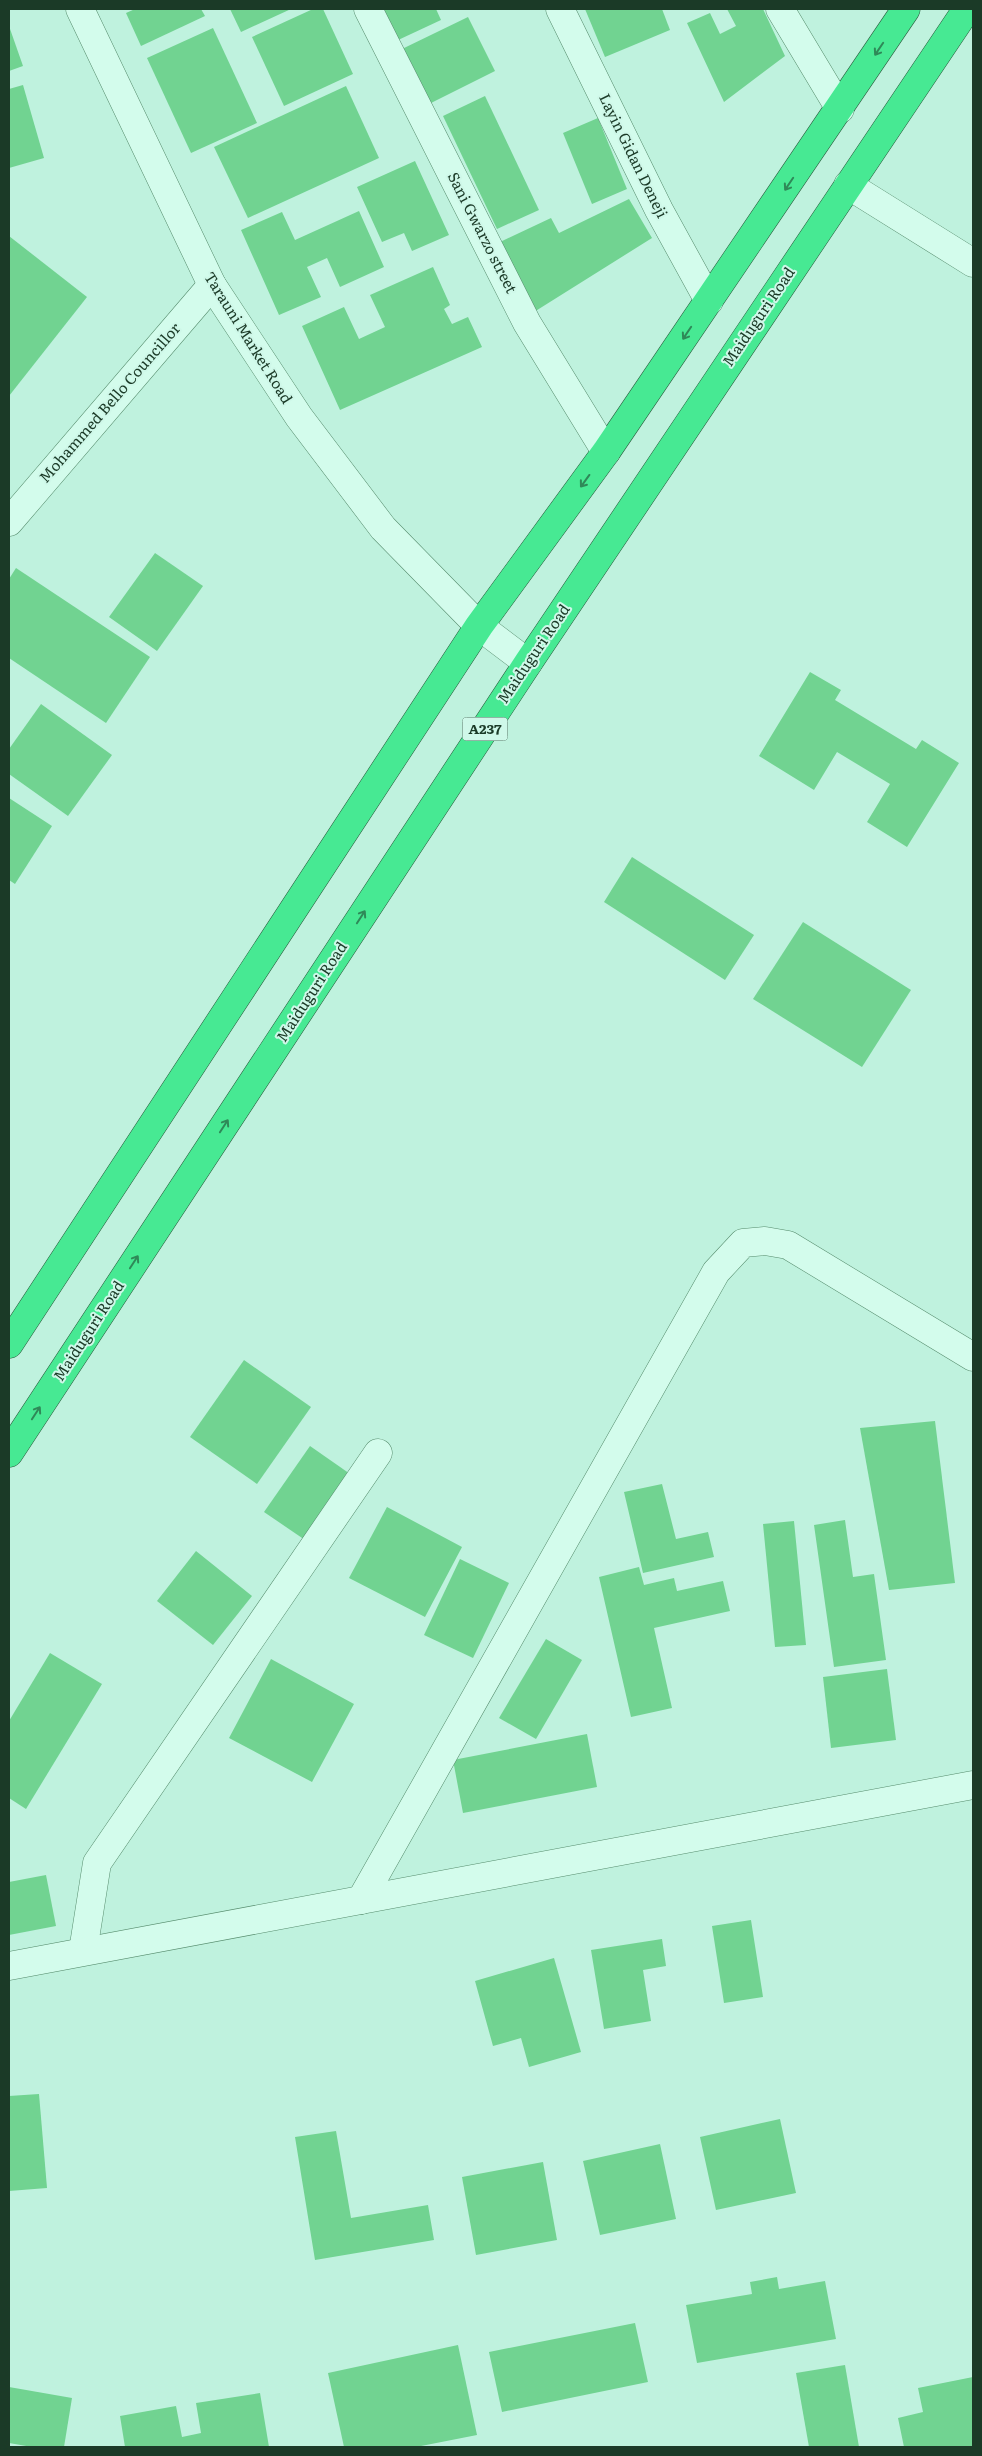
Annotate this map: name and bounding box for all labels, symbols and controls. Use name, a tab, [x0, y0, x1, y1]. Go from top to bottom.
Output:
one-way arrow	[874, 42, 884, 56]
street label: Layin Gidan Deneji	[594, 89, 675, 222]
street label: Sani Gwarzo street	[443, 168, 524, 297]
one-way arrow	[784, 177, 794, 191]
street label: Maiduguri Road	[716, 262, 800, 371]
street label: Tarauni Market Road	[199, 267, 299, 408]
street label: Mohammed Bello Councillor	[33, 317, 185, 487]
one-way arrow	[682, 326, 692, 340]
one-way arrow	[580, 474, 590, 488]
street label: Maiduguri Road	[491, 599, 575, 708]
road number: A237	[462, 718, 508, 741]
one-way arrow	[356, 911, 366, 925]
street label: Maiduguri Road	[270, 936, 352, 1046]
one-way arrow	[219, 1120, 229, 1134]
one-way arrow	[129, 1255, 140, 1269]
street label: Maiduguri Road	[47, 1275, 129, 1385]
one-way arrow	[31, 1406, 41, 1420]

